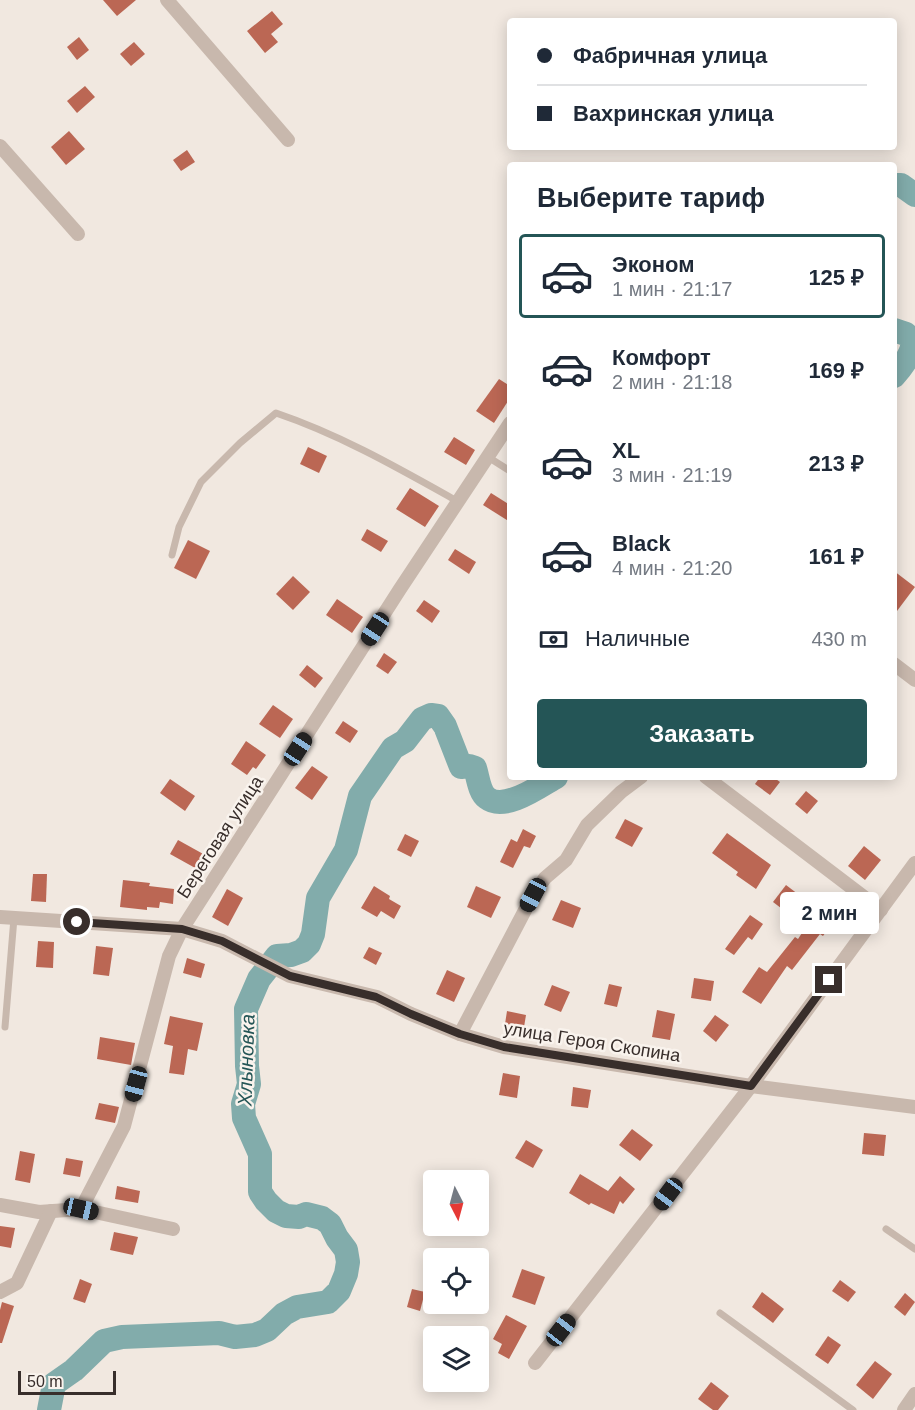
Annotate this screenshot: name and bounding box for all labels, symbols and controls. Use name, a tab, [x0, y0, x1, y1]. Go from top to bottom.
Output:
text: Фабричная улица	[573, 43, 767, 68]
text: Вахринская улица	[573, 101, 774, 126]
text: Выберите тариф	[537, 183, 765, 213]
icon: car	[540, 249, 594, 303]
text: Эконом	[612, 252, 695, 277]
text: 125 ₽	[808, 265, 864, 290]
text: 1 мин · 21:17	[612, 278, 732, 300]
icon: car	[540, 342, 594, 396]
text: Комфорт	[612, 345, 711, 370]
text: 169 ₽	[808, 358, 864, 383]
text: 2 мин · 21:18	[612, 371, 732, 393]
icon: car	[540, 435, 594, 489]
text: XL	[612, 438, 640, 463]
text: 213 ₽	[808, 451, 864, 476]
text: 3 мин · 21:19	[612, 464, 732, 486]
icon: car	[540, 528, 594, 582]
text: Black	[612, 531, 671, 556]
text: 161 ₽	[808, 544, 864, 569]
text: 4 мин · 21:20	[612, 557, 732, 579]
car	[358, 609, 392, 649]
icon: cash	[537, 623, 570, 656]
text: Наличные	[585, 626, 690, 651]
text: 430 m	[811, 628, 867, 650]
button: Заказать	[537, 699, 867, 768]
car	[281, 729, 315, 769]
street label: Береговая улица	[173, 771, 267, 902]
car	[517, 875, 549, 915]
callout: 2 мин	[780, 893, 878, 935]
text: 2 мин	[802, 902, 857, 924]
route start	[63, 908, 90, 935]
route end	[815, 966, 842, 993]
water label: Хлыновка	[233, 1013, 259, 1108]
street label: улица Героя Скопина	[502, 1018, 683, 1066]
car	[123, 1064, 149, 1104]
north arrow	[423, 1170, 489, 1236]
map controls	[423, 1170, 489, 1392]
car	[650, 1174, 686, 1214]
car	[61, 1196, 101, 1222]
button: locate	[423, 1248, 489, 1314]
car	[543, 1310, 579, 1350]
button: layers	[423, 1326, 489, 1392]
scale bar	[18, 1368, 116, 1396]
text: 50 m	[27, 1373, 63, 1390]

